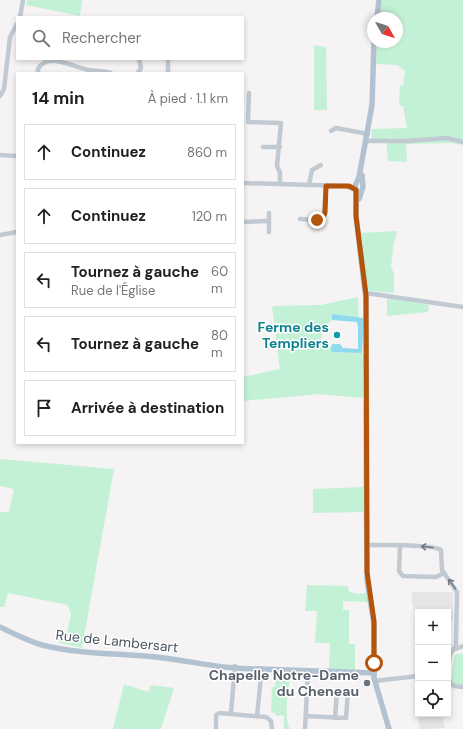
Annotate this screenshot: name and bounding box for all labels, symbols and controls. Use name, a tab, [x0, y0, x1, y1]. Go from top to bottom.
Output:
north arrow	[367, 12, 403, 48]
search box	[16, 16, 244, 60]
icon: search	[30, 27, 52, 49]
text: Rechercher	[62, 28, 141, 48]
text: 14 min	[32, 87, 84, 109]
text: À pied · 1.1 km	[148, 90, 228, 107]
icon: ahead	[33, 141, 55, 163]
text: Continuez	[71, 142, 146, 162]
text: 860 m	[187, 144, 227, 161]
icon: ahead	[33, 205, 55, 227]
text: Continuez	[71, 206, 146, 226]
text: 120 m	[192, 208, 227, 225]
route end	[308, 211, 326, 229]
text: Tournez à gauche	[71, 262, 199, 282]
text: 60 m	[211, 263, 228, 297]
icon: left	[33, 269, 55, 291]
text: Rue de l'Église	[71, 282, 156, 299]
place label: Ferme des Templiers	[257, 318, 329, 352]
text: 80 m	[211, 327, 228, 361]
marker: Ferme des Templiers	[332, 330, 342, 340]
icon: left	[33, 333, 55, 355]
text: Tournez à gauche	[71, 334, 199, 354]
icon: arrive	[33, 397, 55, 419]
text: Arrivée à destination	[71, 398, 224, 418]
one-way arrow	[420, 543, 433, 550]
one-way arrow	[448, 579, 456, 590]
map controls	[415, 609, 451, 717]
button: +	[415, 609, 451, 645]
street label: Rue de Lambersart	[55, 626, 179, 656]
button: −	[415, 645, 451, 681]
route start	[365, 654, 383, 672]
place label: Chapelle Notre-Dame du Cheneau	[209, 666, 359, 700]
marker: Chapelle Notre-Dame du Cheneau	[362, 678, 372, 688]
button: locate	[415, 681, 451, 717]

